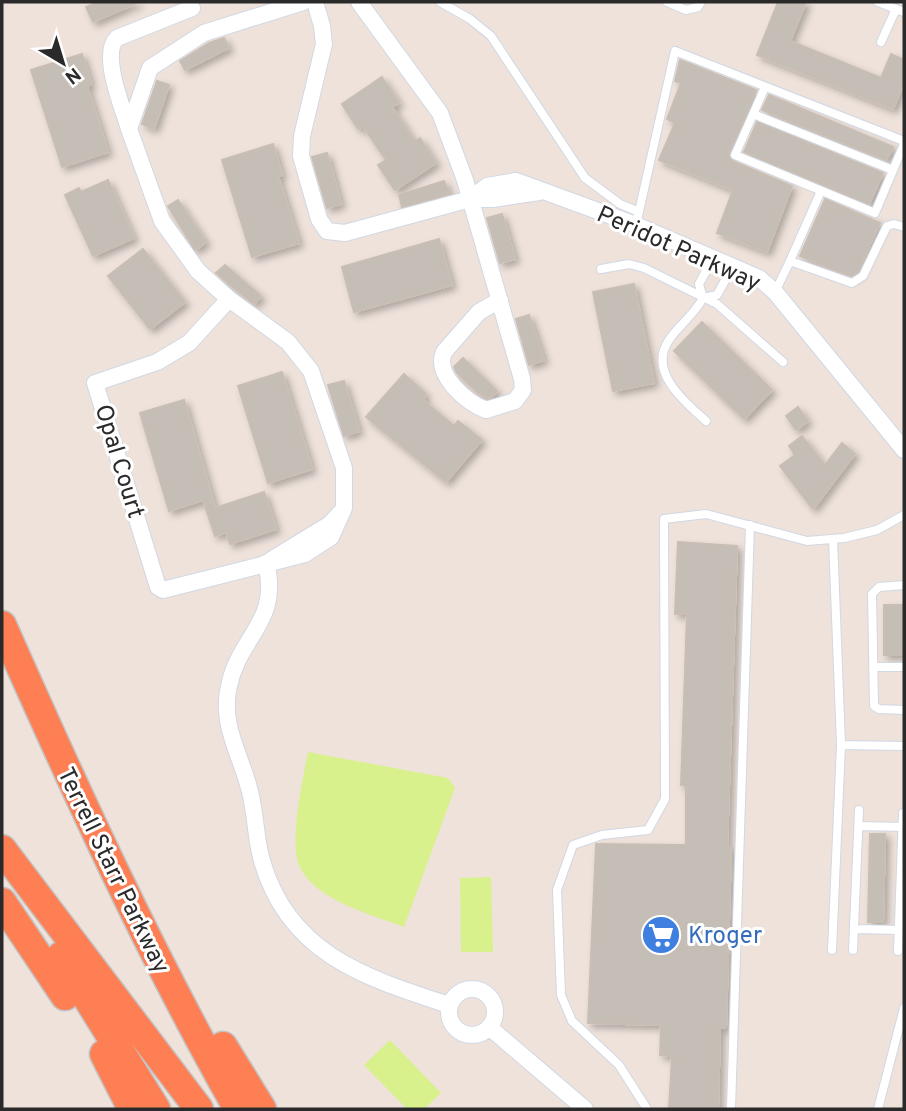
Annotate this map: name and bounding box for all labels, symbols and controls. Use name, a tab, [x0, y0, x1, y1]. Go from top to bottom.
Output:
north arrow	[28, 28, 98, 98]
text: N	[59, 61, 85, 88]
street label: Peridot Parkway	[592, 200, 765, 299]
street label: Opal Court	[87, 401, 150, 522]
street label: Terrell Starr Parkway	[49, 763, 175, 979]
supermarket icon: Kroger	[640, 914, 682, 956]
place label: Kroger	[688, 922, 762, 952]

